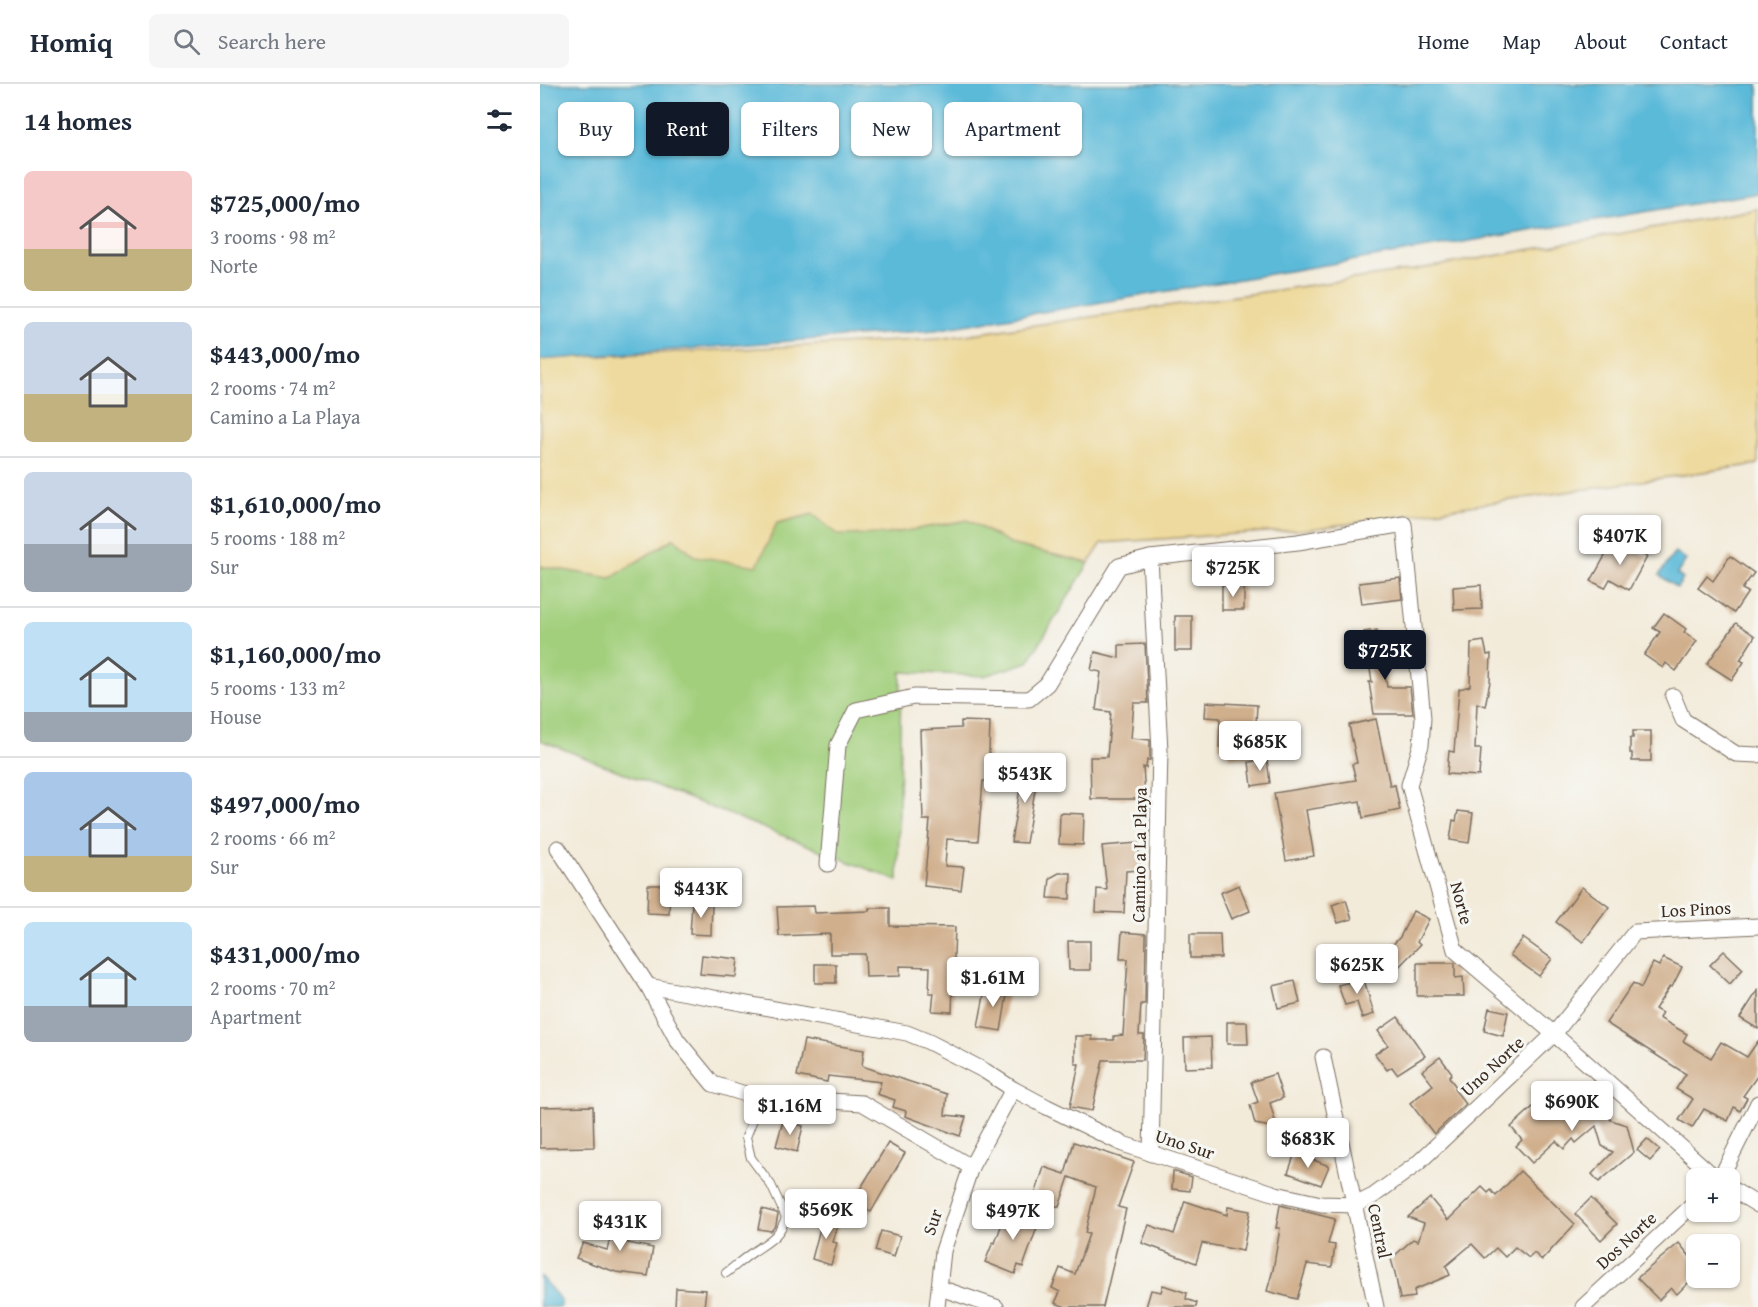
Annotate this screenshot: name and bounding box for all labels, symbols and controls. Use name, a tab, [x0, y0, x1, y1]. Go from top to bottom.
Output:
search box	[149, 14, 569, 68]
text: Homiq	[30, 21, 113, 62]
icon: search	[170, 25, 203, 58]
text: Search here	[218, 25, 326, 57]
text: Home	[1418, 26, 1469, 57]
text: Map	[1502, 26, 1541, 57]
text: About	[1574, 26, 1627, 57]
text: Contact	[1660, 26, 1728, 57]
text: 14 homes	[24, 101, 132, 140]
chip: Buy	[558, 102, 634, 156]
chip: Rent	[646, 102, 729, 156]
chip: Filters	[741, 102, 839, 156]
chip: New	[851, 102, 932, 156]
chip: Apartment	[944, 102, 1082, 156]
icon: filters	[483, 104, 516, 137]
text: $725,000/mo	[210, 183, 360, 222]
icon: home	[72, 195, 144, 267]
text: 3 rooms · 98 m²	[210, 222, 336, 251]
text: Norte	[210, 251, 258, 280]
text: $443,000/mo	[210, 334, 360, 373]
icon: home	[72, 346, 144, 418]
text: 2 rooms · 74 m²	[210, 373, 336, 402]
text: Camino a La Playa	[210, 402, 361, 431]
text: $1,610,000/mo	[210, 484, 381, 523]
icon: home	[72, 496, 144, 568]
pin: $407K	[1578, 515, 1662, 566]
text: $407K	[1593, 520, 1647, 549]
text: 5 rooms · 188 m²	[210, 523, 345, 552]
pin: $725K	[1191, 547, 1275, 598]
text: Sur	[210, 552, 239, 581]
text: $725K	[1206, 552, 1260, 581]
pin: $725K	[1343, 630, 1427, 681]
text: $1,160,000/mo	[210, 634, 381, 673]
text: $725K	[1358, 635, 1412, 664]
icon: home	[72, 646, 144, 718]
text: 5 rooms · 133 m²	[210, 673, 345, 702]
text: House	[210, 702, 262, 731]
pin: $685K	[1218, 721, 1302, 772]
text: $685K	[1233, 726, 1287, 755]
pin: $543K	[983, 753, 1067, 804]
text: $543K	[998, 758, 1052, 787]
text: $497,000/mo	[210, 784, 360, 823]
street label: Camino a La Playa	[1124, 787, 1154, 923]
icon: home	[72, 796, 144, 868]
text: 2 rooms · 66 m²	[210, 823, 336, 852]
text: Sur	[210, 852, 239, 881]
pin: $443K	[659, 868, 743, 919]
text: $443K	[674, 873, 728, 902]
street label: Norte	[1443, 879, 1481, 927]
street label: Los Pinos	[1660, 894, 1732, 924]
text: $431,000/mo	[210, 934, 360, 973]
pin: $625K	[1315, 944, 1399, 995]
icon: home	[72, 946, 144, 1018]
text: $625K	[1330, 949, 1384, 978]
pin: $1.61M	[944, 957, 1042, 1008]
text: $1.61M	[961, 962, 1025, 991]
text: 2 rooms · 70 m²	[210, 973, 336, 1002]
text: Apartment	[210, 1002, 302, 1031]
street label: Uno Norte	[1454, 1029, 1530, 1103]
pin: $690K	[1530, 1081, 1614, 1132]
pin: $1.16M	[741, 1085, 839, 1136]
text: $690K	[1545, 1086, 1599, 1115]
text: $1.16M	[758, 1090, 822, 1119]
pin: $683K	[1266, 1118, 1350, 1169]
street label: Uno Sur	[1152, 1122, 1219, 1166]
text: $683K	[1281, 1123, 1335, 1152]
map controls	[1686, 1168, 1740, 1288]
button: +	[1686, 1168, 1740, 1222]
pin: $569K	[784, 1189, 868, 1240]
pin: $497K	[971, 1190, 1055, 1241]
text: $569K	[799, 1194, 853, 1223]
text: $497K	[986, 1195, 1040, 1224]
pin: $431K	[578, 1201, 662, 1252]
street label: Central	[1361, 1201, 1399, 1261]
street label: Sur	[915, 1205, 949, 1239]
street label: Dos Norte	[1590, 1205, 1662, 1275]
text: $431K	[593, 1206, 647, 1235]
button: −	[1686, 1234, 1740, 1288]

